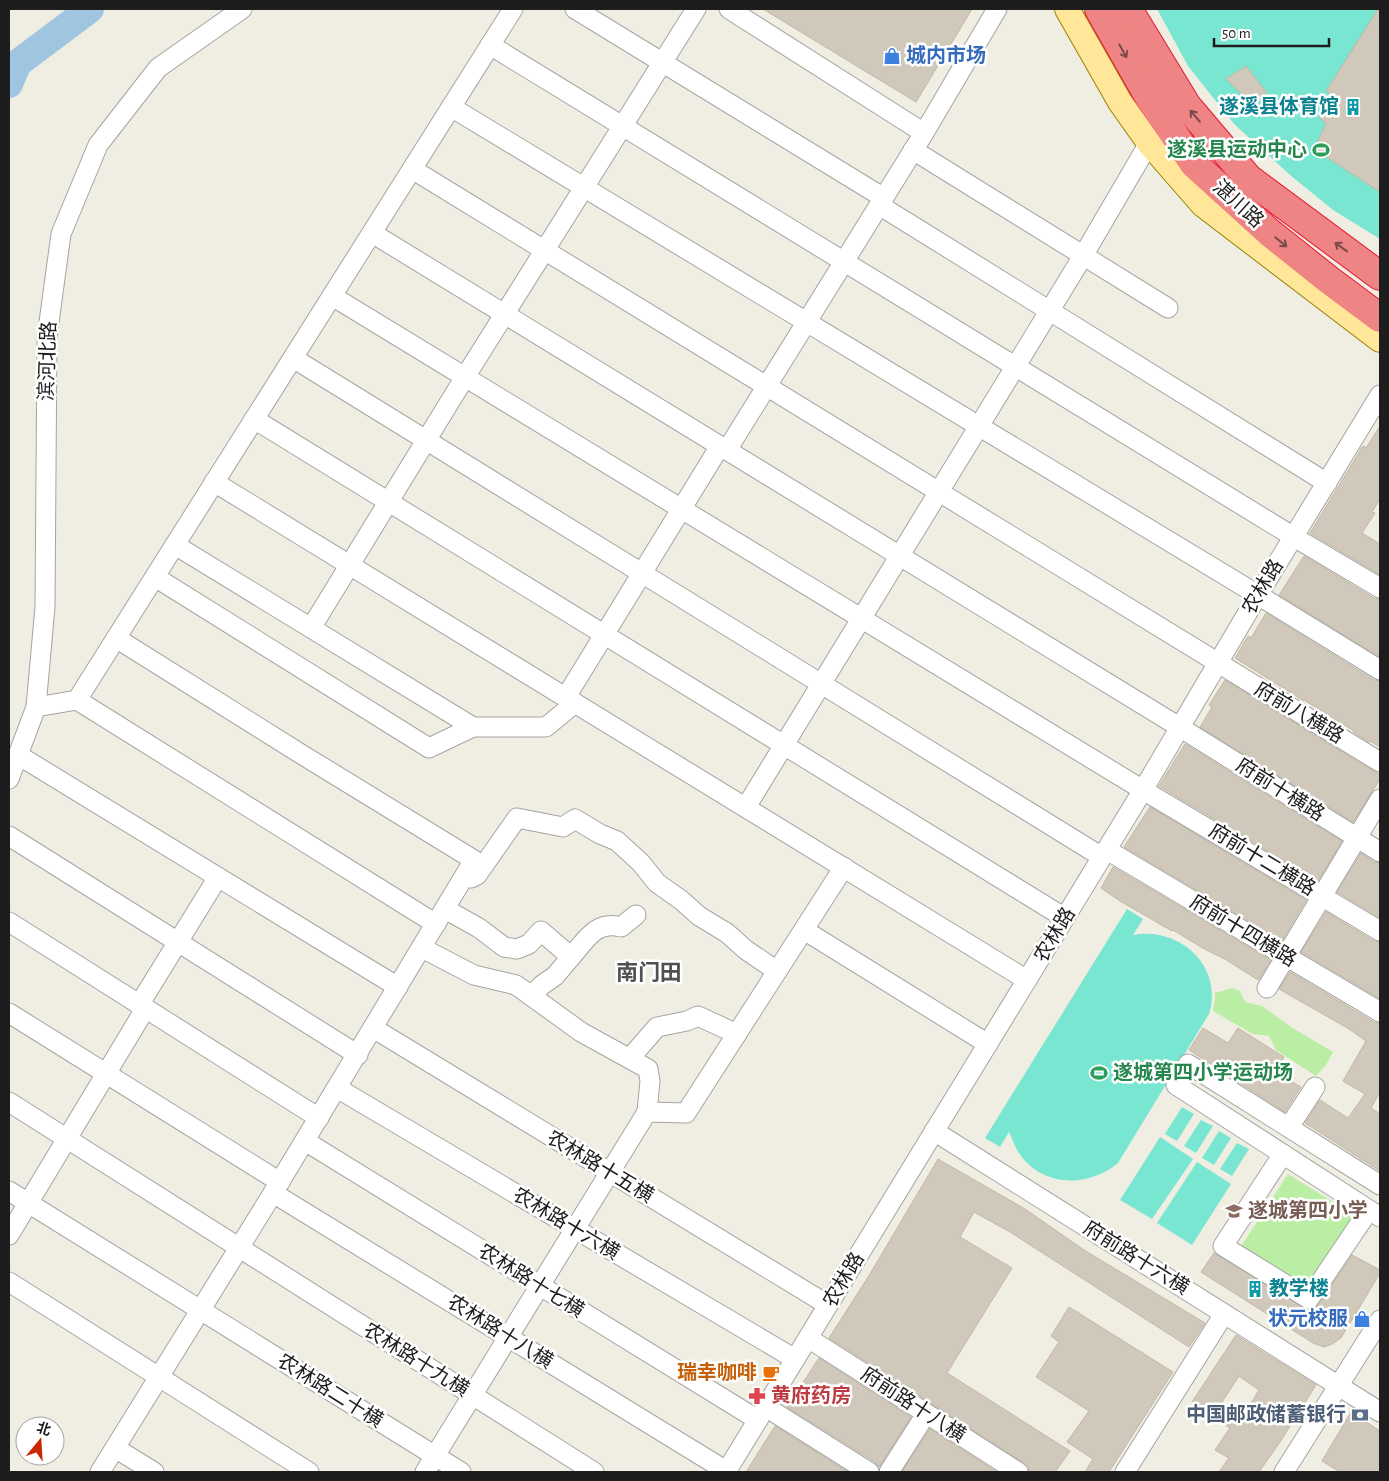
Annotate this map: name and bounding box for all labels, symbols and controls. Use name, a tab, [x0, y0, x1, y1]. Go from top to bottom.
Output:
scale bar	[1214, 15, 1329, 47]
text: 50 m	[1222, 26, 1251, 41]
place label: 城内市场	[906, 44, 986, 66]
one-way arrow	[1118, 44, 1128, 58]
shop icon: 城内市场	[882, 46, 902, 66]
place label: 遂溪县体育馆	[1219, 95, 1339, 117]
building icon: 遂溪县体育馆	[1343, 97, 1363, 117]
one-way arrow	[1190, 110, 1201, 123]
place label: 遂溪县运动中心	[1167, 138, 1307, 160]
sports icon: 遂溪县运动中心	[1311, 140, 1331, 160]
street label: 湛川路	[1209, 175, 1268, 232]
one-way arrow	[1274, 236, 1287, 247]
one-way arrow	[1334, 242, 1348, 252]
street label: 滨河北路	[35, 321, 59, 401]
street label: 农林路	[1238, 556, 1287, 618]
street label: 府前八横路	[1251, 678, 1348, 747]
street label: 府前十横路	[1232, 754, 1328, 825]
street label: 府前十二横路	[1205, 820, 1319, 899]
street label: 府前十四横路	[1186, 891, 1300, 970]
street label: 农林路	[1030, 904, 1079, 966]
district label: 南门田	[616, 961, 682, 984]
place label: 遂城第四小学运动场	[1113, 1061, 1293, 1083]
sports icon: 遂城第四小学运动场	[1089, 1063, 1109, 1083]
street label: 农林路十五横	[543, 1127, 657, 1206]
street label: 农林路十六横	[509, 1184, 623, 1263]
place label: 遂城第四小学	[1248, 1199, 1368, 1221]
school or university icon: 遂城第四小学	[1224, 1201, 1244, 1221]
street label: 府前路十六横	[1080, 1217, 1193, 1298]
street label: 农林路十七横	[475, 1240, 588, 1321]
street label: 农林路	[819, 1249, 868, 1311]
place label: 教学楼	[1269, 1277, 1329, 1299]
building icon: 教学楼	[1245, 1279, 1265, 1299]
street label: 农林路十八横	[444, 1291, 557, 1372]
place label: 状元校服	[1268, 1307, 1348, 1329]
shop icon: 状元校服	[1352, 1309, 1372, 1329]
street label: 农林路十九横	[360, 1319, 473, 1400]
street label: 农林路二十横	[274, 1350, 387, 1431]
place label: 瑞幸咖啡	[677, 1362, 757, 1383]
cafe icon: 瑞幸咖啡	[761, 1363, 781, 1383]
street label: 府前路十八横	[857, 1363, 969, 1446]
place label: 黄府药房	[771, 1384, 851, 1406]
pharmacy icon: 黄府药房	[747, 1386, 767, 1406]
place label: 中国邮政储蓄银行	[1186, 1403, 1346, 1425]
bank icon: 中国邮政储蓄银行	[1350, 1405, 1370, 1425]
north arrow	[15, 1416, 65, 1466]
text: 北	[35, 1420, 53, 1438]

